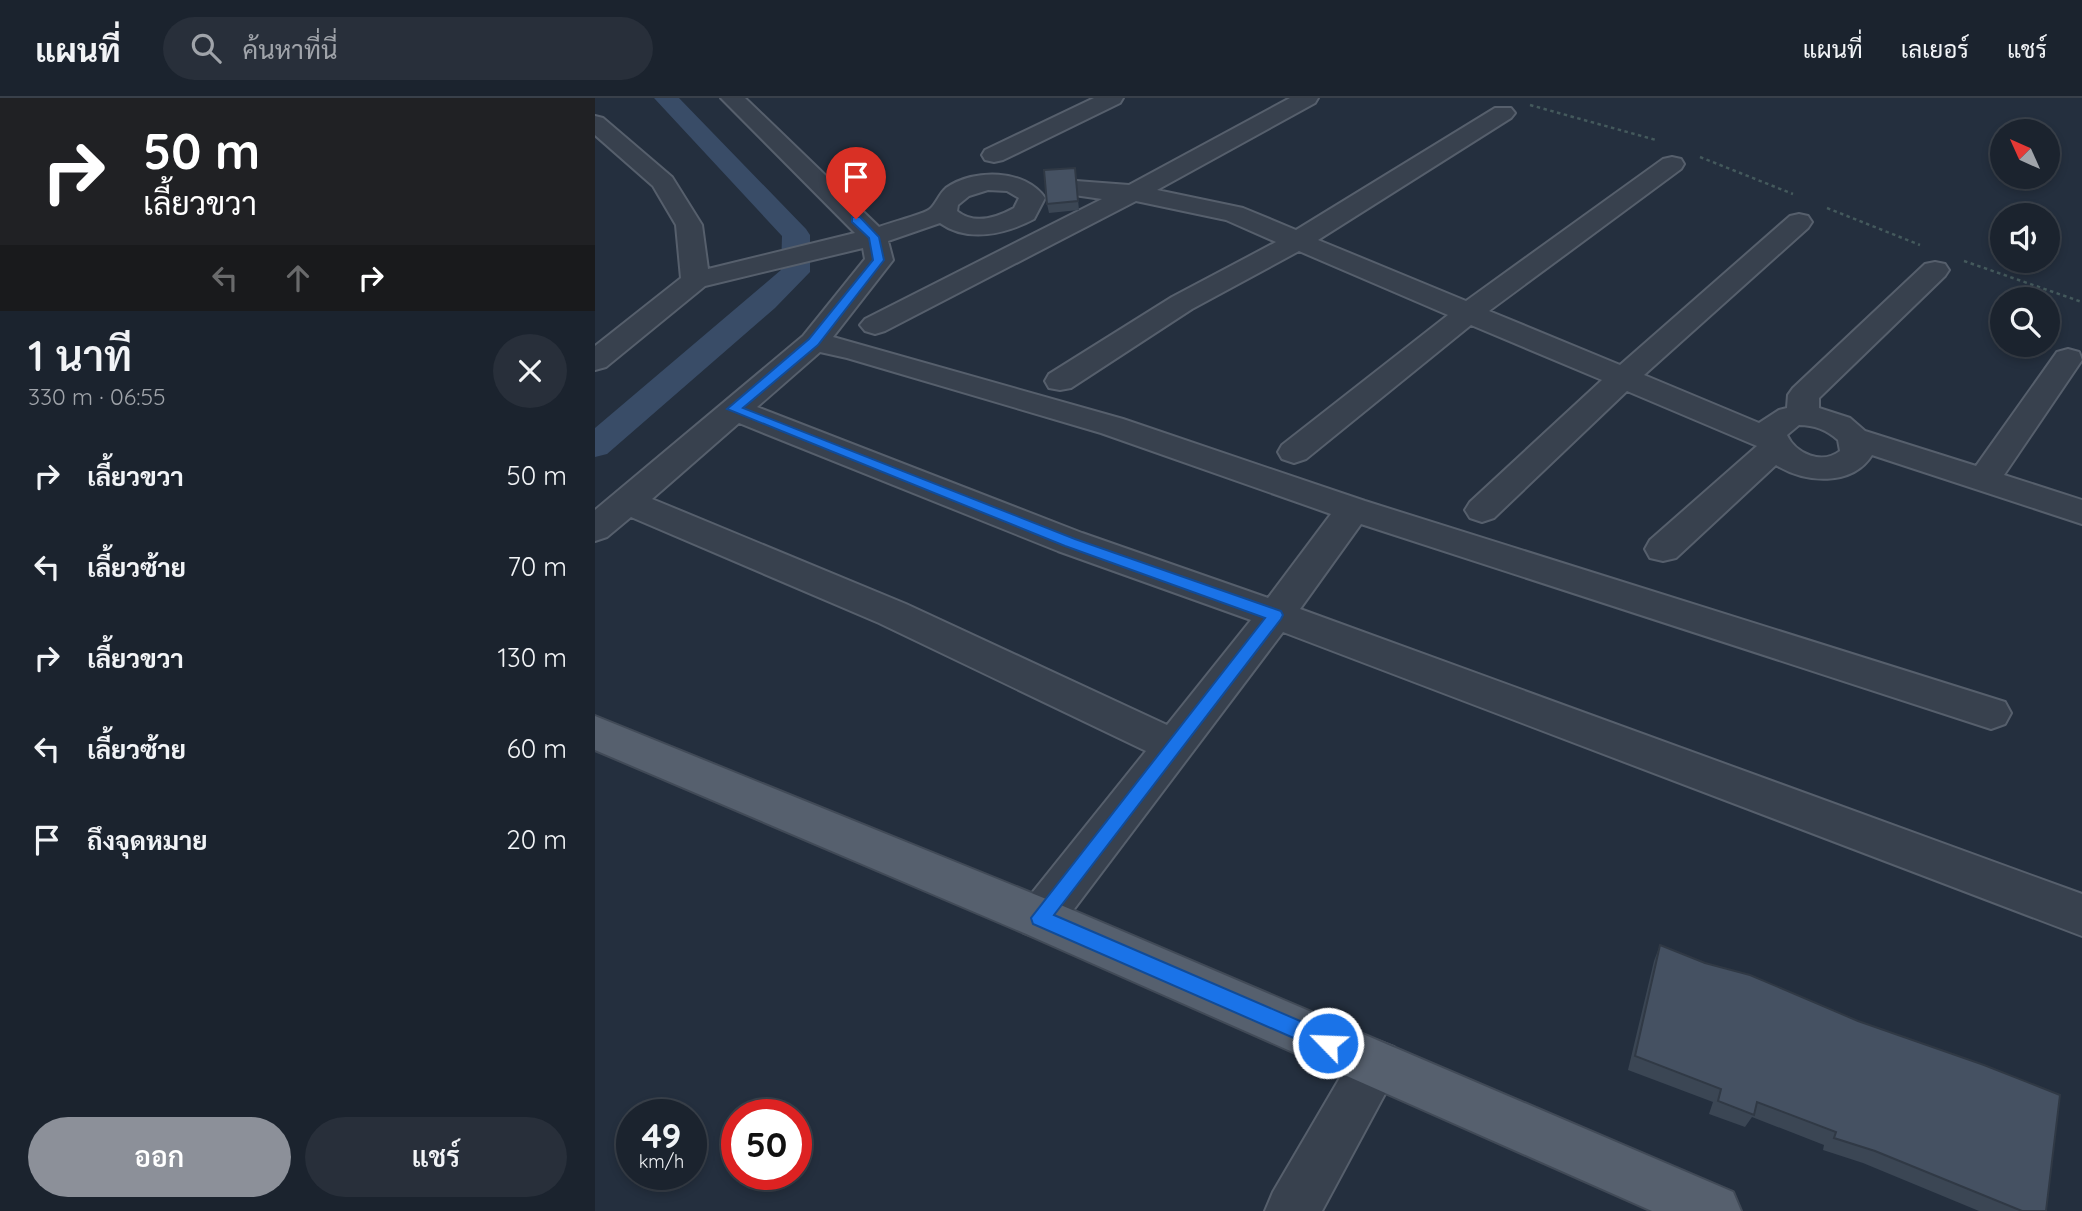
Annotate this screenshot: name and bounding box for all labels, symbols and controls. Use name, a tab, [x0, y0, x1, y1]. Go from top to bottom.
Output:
search box	[163, 17, 653, 80]
text: แผนที่	[35, 29, 121, 70]
icon: search	[187, 29, 225, 67]
text: ค้นหาที่นี่	[243, 33, 338, 66]
text: แผนที่	[1803, 34, 1863, 64]
text: เลเยอร์	[1901, 34, 1969, 64]
text: แชร์	[2007, 34, 2047, 64]
north arrow	[1990, 119, 2060, 189]
map controls	[1990, 119, 2060, 357]
text: 50 m	[143, 120, 260, 181]
icon: right	[28, 126, 119, 217]
pin	[826, 147, 886, 219]
icon: arrive	[837, 158, 875, 196]
text: เลี้ยวขวา	[143, 183, 257, 223]
button: sound	[1990, 203, 2060, 273]
icon: left	[206, 259, 244, 297]
icon: ahead	[279, 259, 317, 297]
icon: right	[352, 259, 390, 297]
button: search	[1990, 287, 2060, 357]
text: 1 นาที	[28, 329, 132, 382]
button: close	[493, 334, 567, 408]
text: 330 m · 06:55	[28, 382, 166, 411]
icon: right	[28, 457, 66, 495]
text: 50 m	[507, 459, 567, 492]
text: เลี้ยวขวา	[87, 460, 184, 493]
icon: left	[28, 548, 66, 586]
text: 70 m	[507, 550, 567, 583]
text: เลี้ยวซ้าย	[87, 551, 186, 584]
icon: right	[28, 639, 66, 677]
text: 130 m	[497, 641, 567, 674]
text: เลี้ยวขวา	[87, 642, 184, 675]
icon: left	[28, 730, 66, 768]
text: 60 m	[507, 732, 567, 765]
text: เลี้ยวซ้าย	[87, 733, 186, 766]
icon: arrive	[28, 821, 66, 859]
text: 20 m	[506, 823, 567, 856]
text: ถึงจุดหมาย	[87, 824, 208, 857]
position arrow	[1291, 1006, 1365, 1080]
speed limit sign: 50	[721, 1099, 812, 1190]
text: 49	[642, 1113, 681, 1157]
button: ออก	[28, 1117, 291, 1197]
button: แชร์	[305, 1117, 567, 1197]
text: km/h	[639, 1150, 684, 1173]

